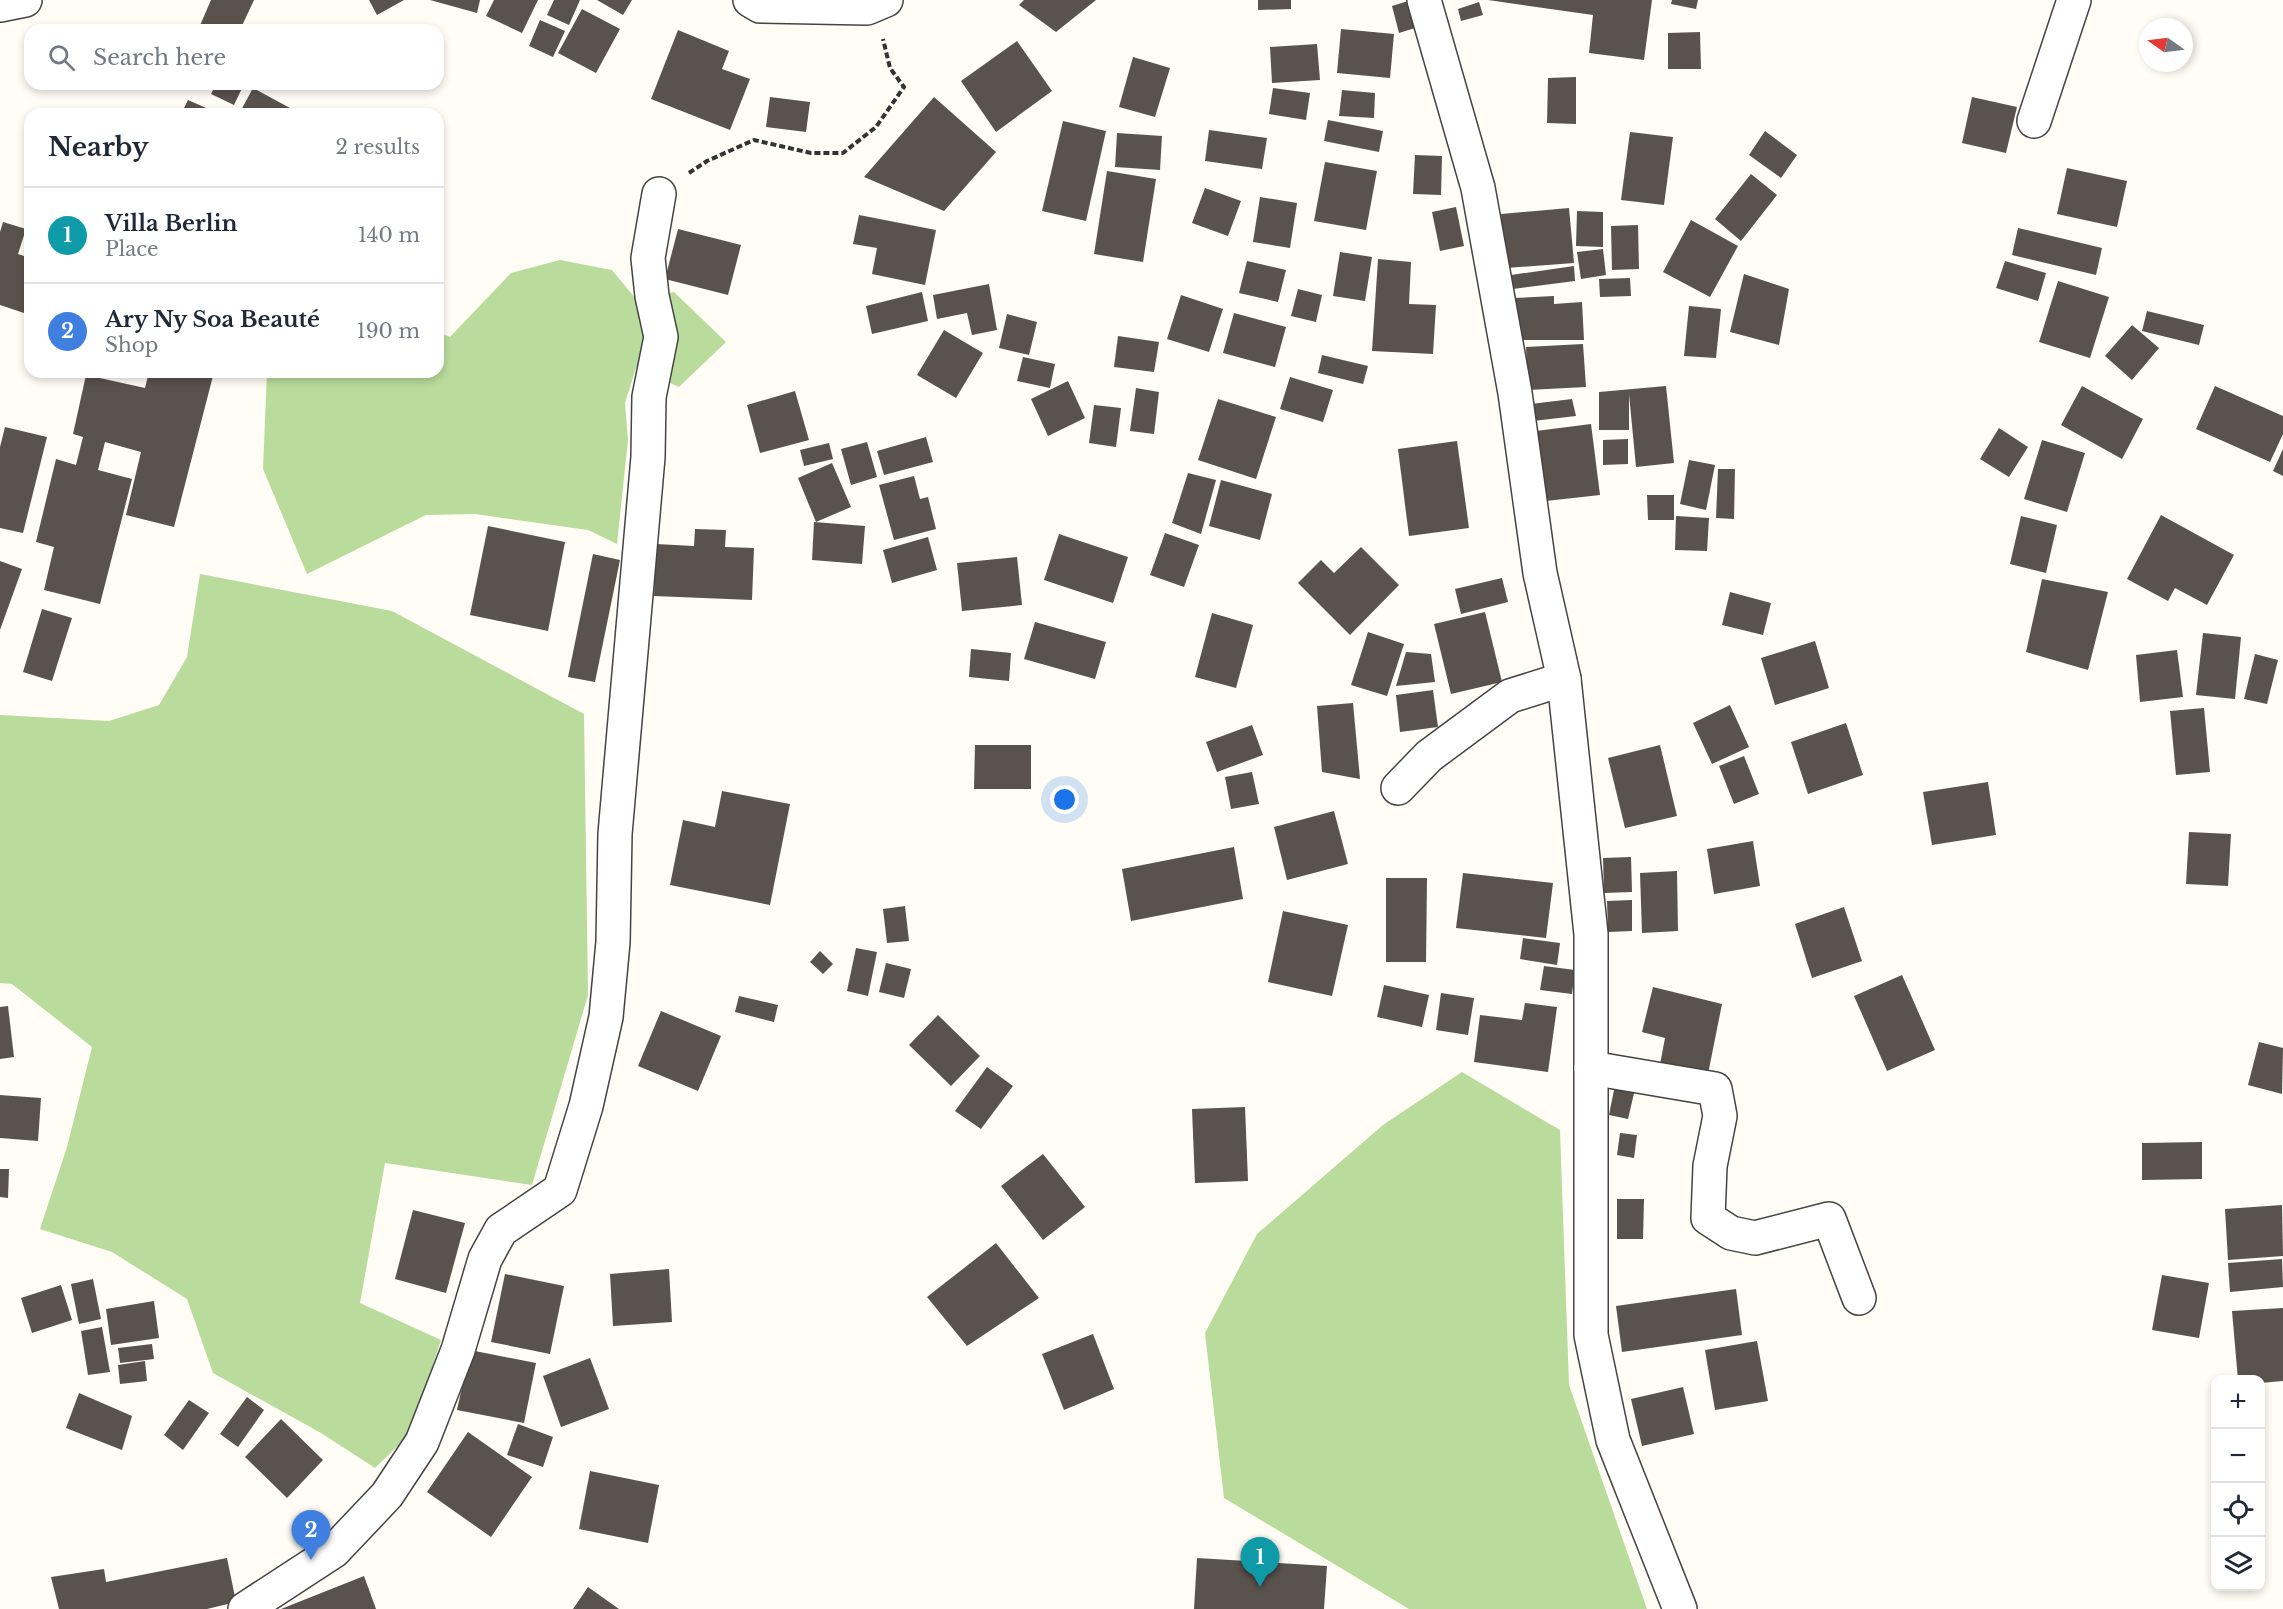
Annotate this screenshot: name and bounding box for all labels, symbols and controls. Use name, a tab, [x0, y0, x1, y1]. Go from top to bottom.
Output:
north arrow	[2139, 18, 2193, 72]
search box	[24, 24, 444, 90]
icon: search	[45, 41, 78, 74]
text: Search here	[93, 44, 226, 71]
text: Nearby	[48, 131, 149, 163]
text: 2 results	[336, 135, 420, 159]
text: Villa Berlin	[105, 210, 238, 237]
text: 1	[63, 223, 72, 247]
text: 140 m	[358, 223, 420, 247]
text: Place	[105, 237, 159, 261]
text: Ary Ny Soa Beauté	[105, 306, 320, 333]
text: 2	[61, 319, 74, 343]
text: 190 m	[357, 319, 420, 343]
text: Shop	[105, 333, 158, 357]
your location	[1050, 785, 1079, 814]
map controls	[2211, 1375, 2265, 1591]
button: +	[2211, 1375, 2265, 1429]
button: −	[2211, 1429, 2265, 1483]
button: locate	[2211, 1483, 2265, 1537]
pin: 2	[292, 1510, 330, 1560]
button: layers	[2211, 1537, 2265, 1591]
pin: 1	[1240, 1538, 1280, 1587]

